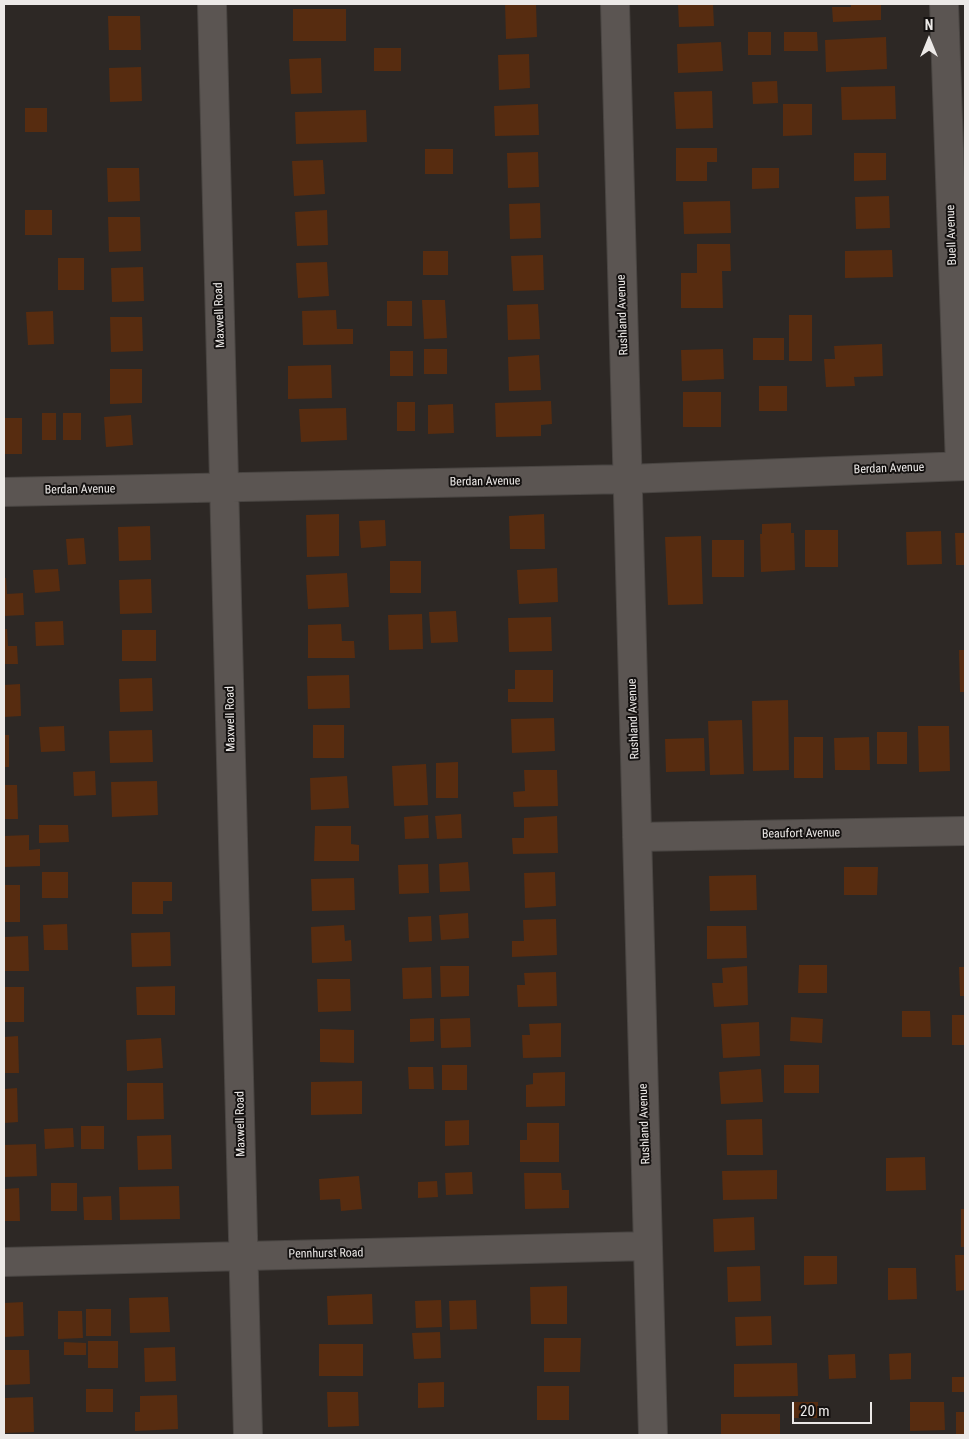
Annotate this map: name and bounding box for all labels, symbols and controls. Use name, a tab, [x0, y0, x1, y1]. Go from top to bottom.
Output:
north arrow	[904, 15, 954, 65]
text: N	[925, 17, 933, 33]
street label: Buell Avenue	[944, 204, 960, 266]
street label: Rushland Avenue	[614, 274, 632, 356]
street label: Maxwell Road	[212, 282, 228, 348]
street label: Berdan Avenue	[854, 461, 924, 477]
street label: Berdan Avenue	[450, 474, 520, 490]
street label: Berdan Avenue	[45, 482, 115, 498]
street label: Rushland Avenue	[625, 678, 643, 760]
street label: Maxwell Road	[223, 686, 239, 752]
street label: Beaufort Avenue	[762, 826, 840, 842]
street label: Rushland Avenue	[636, 1083, 654, 1165]
street label: Maxwell Road	[233, 1091, 249, 1157]
street label: Pennhurst Road	[288, 1246, 364, 1262]
scale bar	[794, 1392, 874, 1424]
text: 20 m	[800, 1402, 830, 1420]

